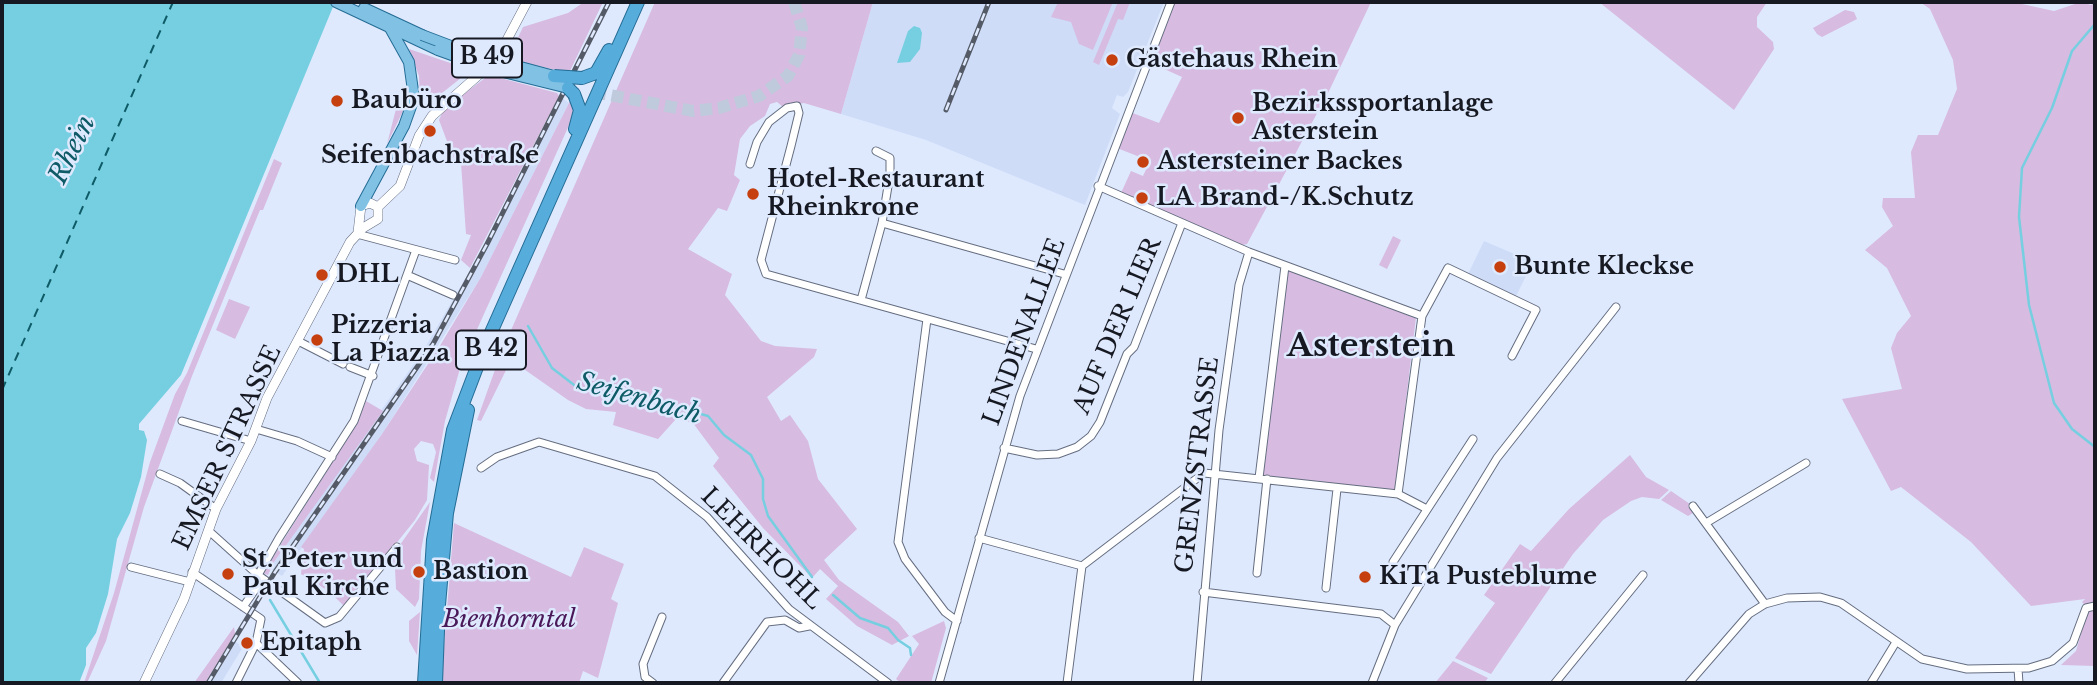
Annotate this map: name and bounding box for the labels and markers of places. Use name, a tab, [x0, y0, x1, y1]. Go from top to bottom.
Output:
place label: Gästehaus Rhein	[1126, 46, 1338, 74]
marker: Gästehaus Rhein	[1104, 52, 1120, 68]
place label: Baubüro	[351, 87, 462, 115]
place label: Bezirkssportanlage Asterstein	[1252, 90, 1493, 146]
marker: Baubüro	[329, 93, 345, 109]
marker: Bezirkssportanlage Asterstein	[1230, 110, 1246, 126]
marker: Seifenbachstraße	[422, 123, 438, 139]
place label: Seifenbachstraße	[321, 142, 539, 170]
place label: Astersteiner Backes	[1157, 148, 1403, 176]
marker: Astersteiner Backes	[1135, 154, 1151, 170]
place label: Hotel-Restaurant Rheinkrone	[767, 166, 984, 222]
place label: LA Brand-/K.Schutz	[1156, 184, 1414, 212]
marker: Hotel-Restaurant Rheinkrone	[745, 186, 761, 202]
marker: LA Brand-/K.Schutz	[1134, 190, 1150, 206]
place label: Bunte Kleckse	[1514, 253, 1694, 281]
marker: Bunte Kleckse	[1492, 259, 1508, 275]
place label: DHL	[336, 261, 399, 289]
marker: DHL	[314, 267, 330, 283]
place label: Pizzeria La Piazza	[331, 312, 450, 368]
marker: Pizzeria La Piazza	[309, 332, 325, 348]
place label: St. Peter und Paul Kirche	[242, 546, 403, 602]
place label: Bastion	[433, 558, 528, 586]
place label: KiTa Pusteblume	[1379, 563, 1597, 591]
marker: Bastion	[411, 564, 427, 580]
marker: St. Peter und Paul Kirche	[220, 566, 236, 582]
marker: KiTa Pusteblume	[1357, 569, 1373, 585]
place label: Epitaph	[261, 629, 362, 657]
marker: Epitaph	[239, 635, 255, 651]

